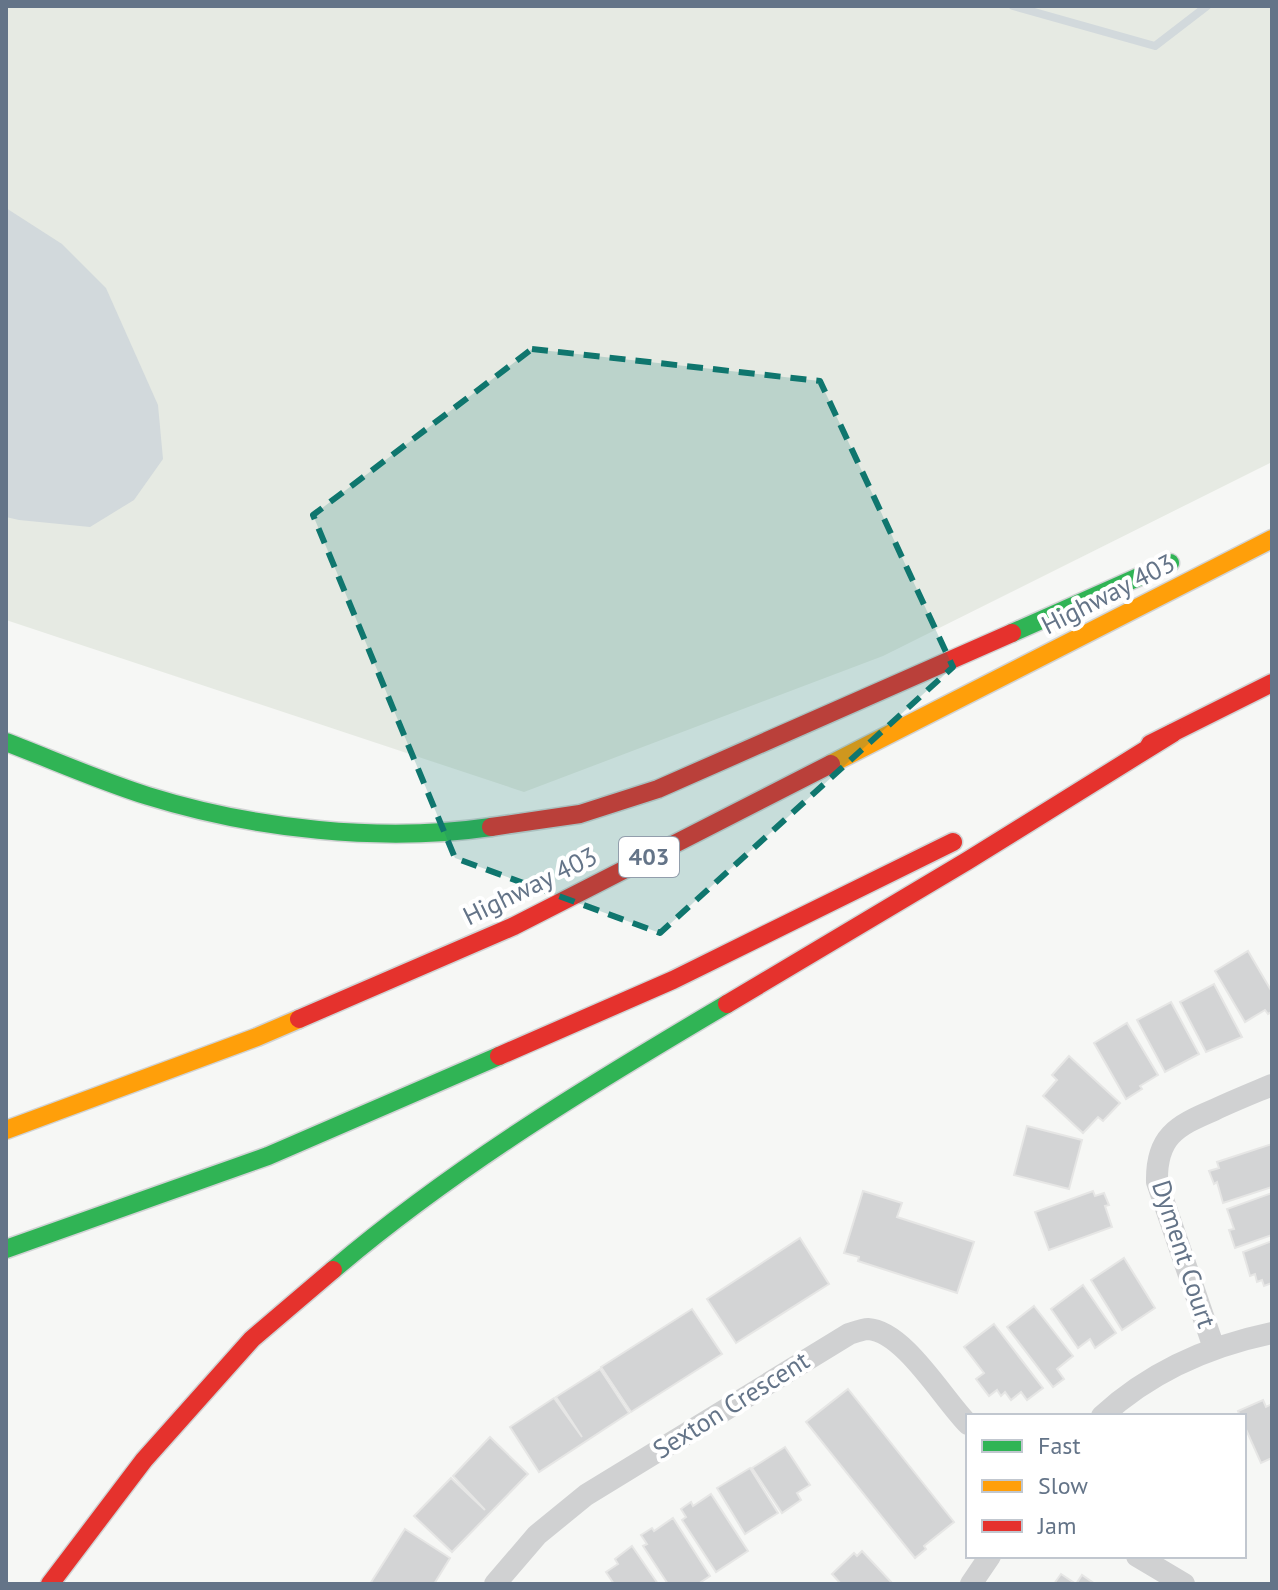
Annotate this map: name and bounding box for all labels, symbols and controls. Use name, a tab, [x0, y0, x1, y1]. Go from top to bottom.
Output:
street label: Highway 403	[1036, 546, 1180, 641]
road number: 403	[619, 837, 679, 877]
street label: Highway 403	[457, 839, 602, 932]
street label: Dyment Court	[1145, 1176, 1224, 1332]
street label: Sexton Crescent	[646, 1343, 815, 1466]
legend	[966, 1414, 1246, 1558]
text: Fast	[1038, 1430, 1081, 1461]
text: Slow	[1038, 1470, 1088, 1501]
text: Jam	[1037, 1510, 1076, 1541]

